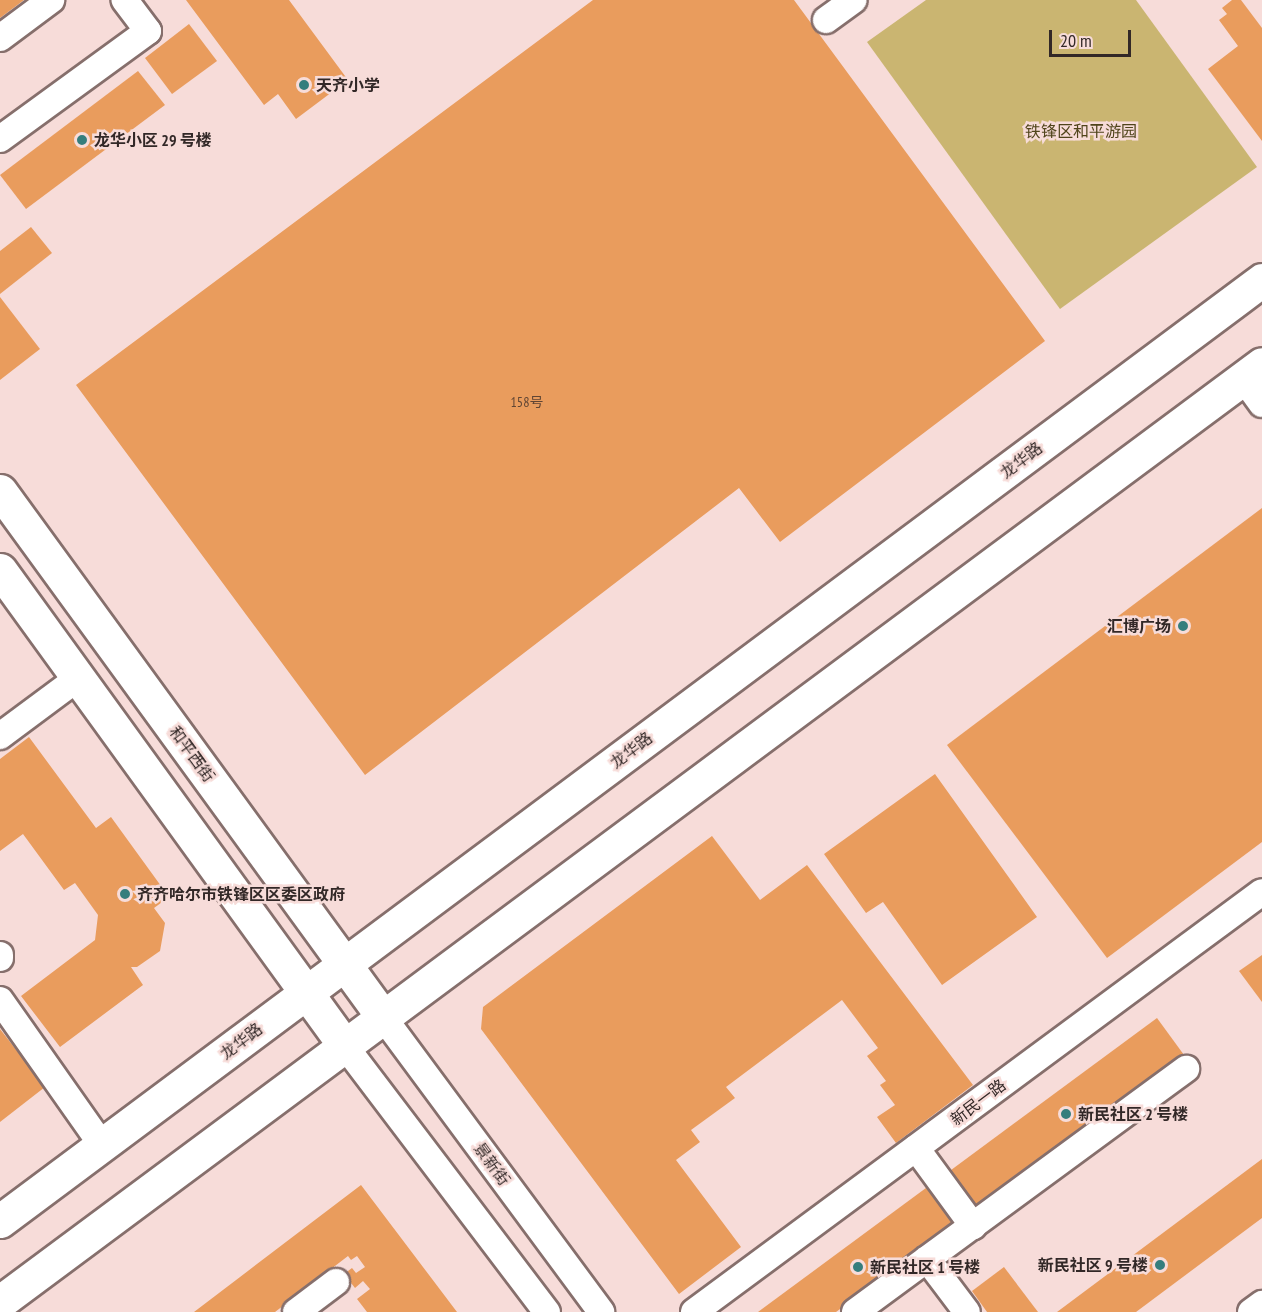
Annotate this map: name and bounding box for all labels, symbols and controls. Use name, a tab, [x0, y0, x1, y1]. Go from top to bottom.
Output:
scale bar	[1052, 18, 1134, 56]
text: 20 m	[1060, 29, 1092, 52]
place label: 天齐小学	[316, 75, 380, 95]
marker: 天齐小学	[297, 78, 311, 92]
park label: 铁锋区和平游园	[1025, 121, 1137, 141]
place label: 龙华小区 29 号楼	[94, 130, 212, 150]
marker: 龙华小区 29 号楼	[75, 133, 89, 147]
house number: 158号	[511, 394, 543, 410]
street label: 龙华路	[996, 438, 1046, 482]
place label: 汇博广场	[1107, 616, 1171, 636]
marker: 汇博广场	[1176, 619, 1190, 633]
street label: 和平西街	[165, 722, 219, 786]
street label: 龙华路	[606, 728, 656, 772]
place label: 齐齐哈尔市铁锋区区委区政府	[137, 884, 345, 904]
marker: 齐齐哈尔市铁锋区区委区政府	[118, 887, 132, 901]
street label: 龙华路	[216, 1019, 266, 1063]
street label: 新民一路	[947, 1075, 1009, 1129]
place label: 新民社区 2 号楼	[1078, 1104, 1188, 1124]
marker: 新民社区 2 号楼	[1059, 1107, 1073, 1121]
street label: 景新街	[470, 1139, 514, 1189]
place label: 新民社区 9 号楼	[1038, 1255, 1148, 1275]
place label: 新民社区 1 号楼	[870, 1257, 980, 1277]
marker: 新民社区 9 号楼	[1153, 1258, 1167, 1272]
marker: 新民社区 1 号楼	[851, 1260, 865, 1274]

